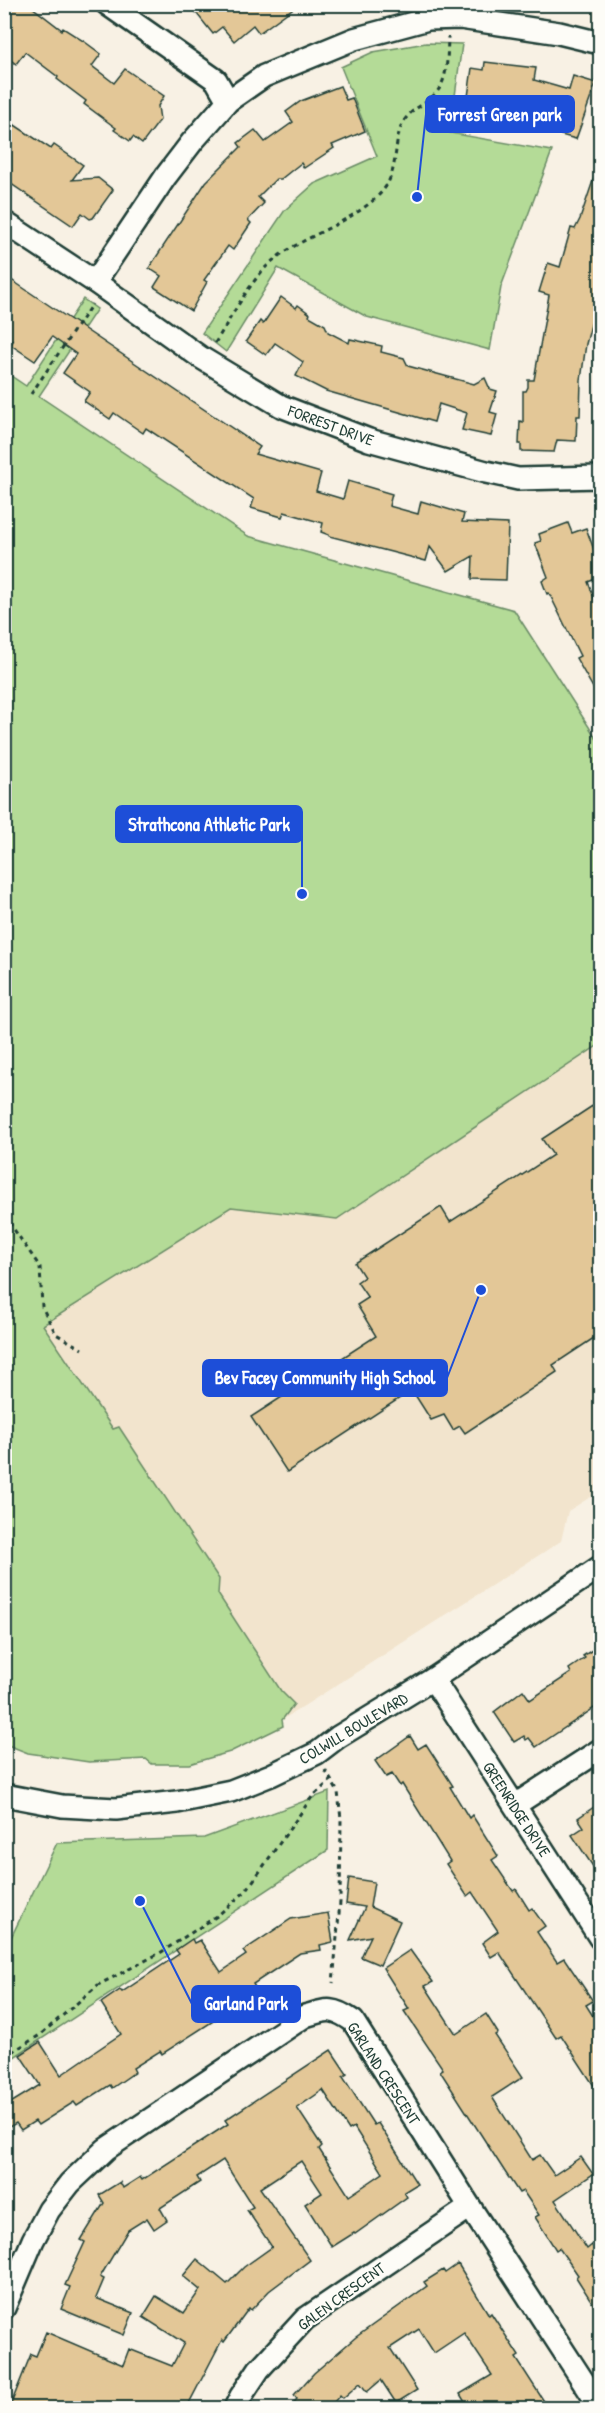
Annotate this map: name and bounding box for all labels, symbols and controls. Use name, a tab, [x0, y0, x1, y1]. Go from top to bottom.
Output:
callout: Forrest Green park	[426, 96, 574, 132]
text: Forrest Green park	[437, 102, 562, 128]
street label: FORREST DRIVE	[284, 399, 377, 451]
callout: Strathcona Athletic Park	[116, 806, 302, 842]
text: Strathcona Athletic Park	[128, 812, 290, 837]
callout: Bev Facey Community High School	[203, 1360, 447, 1396]
text: Bev Facey Community High School	[215, 1365, 436, 1391]
street label: COLWILL BOULEVARD	[294, 1687, 412, 1769]
street label: GREENRIDGE DRIVE	[478, 1757, 556, 1861]
callout: Garland Park	[192, 1986, 300, 2022]
text: Garland Park	[204, 1991, 288, 2016]
street label: GARLAND CRESCENT	[342, 2017, 426, 2129]
street label: GALEN CRESCENT	[293, 2257, 390, 2335]

